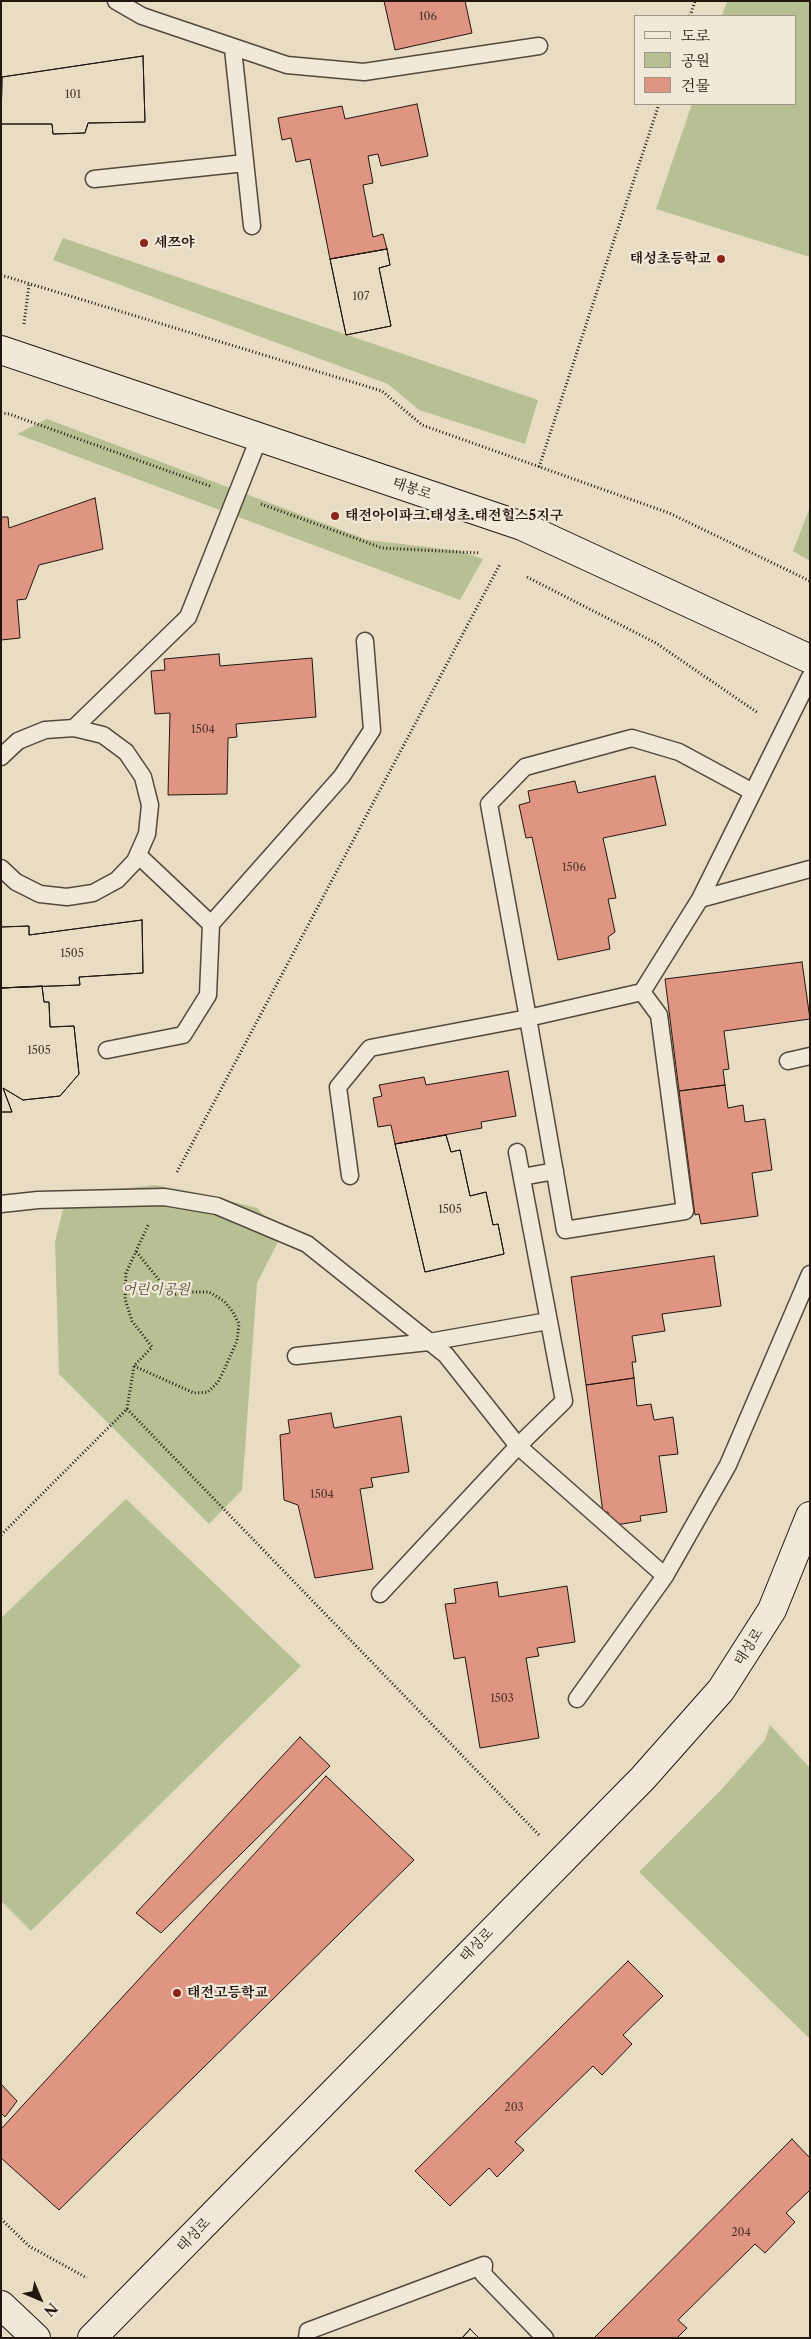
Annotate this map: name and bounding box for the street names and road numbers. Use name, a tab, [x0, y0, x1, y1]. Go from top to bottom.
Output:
street label: 태봉로	[390, 474, 434, 504]
street label: 태성로	[731, 1625, 767, 1669]
street label: 태성로	[457, 1925, 497, 1965]
street label: 태성로	[174, 2215, 214, 2255]

